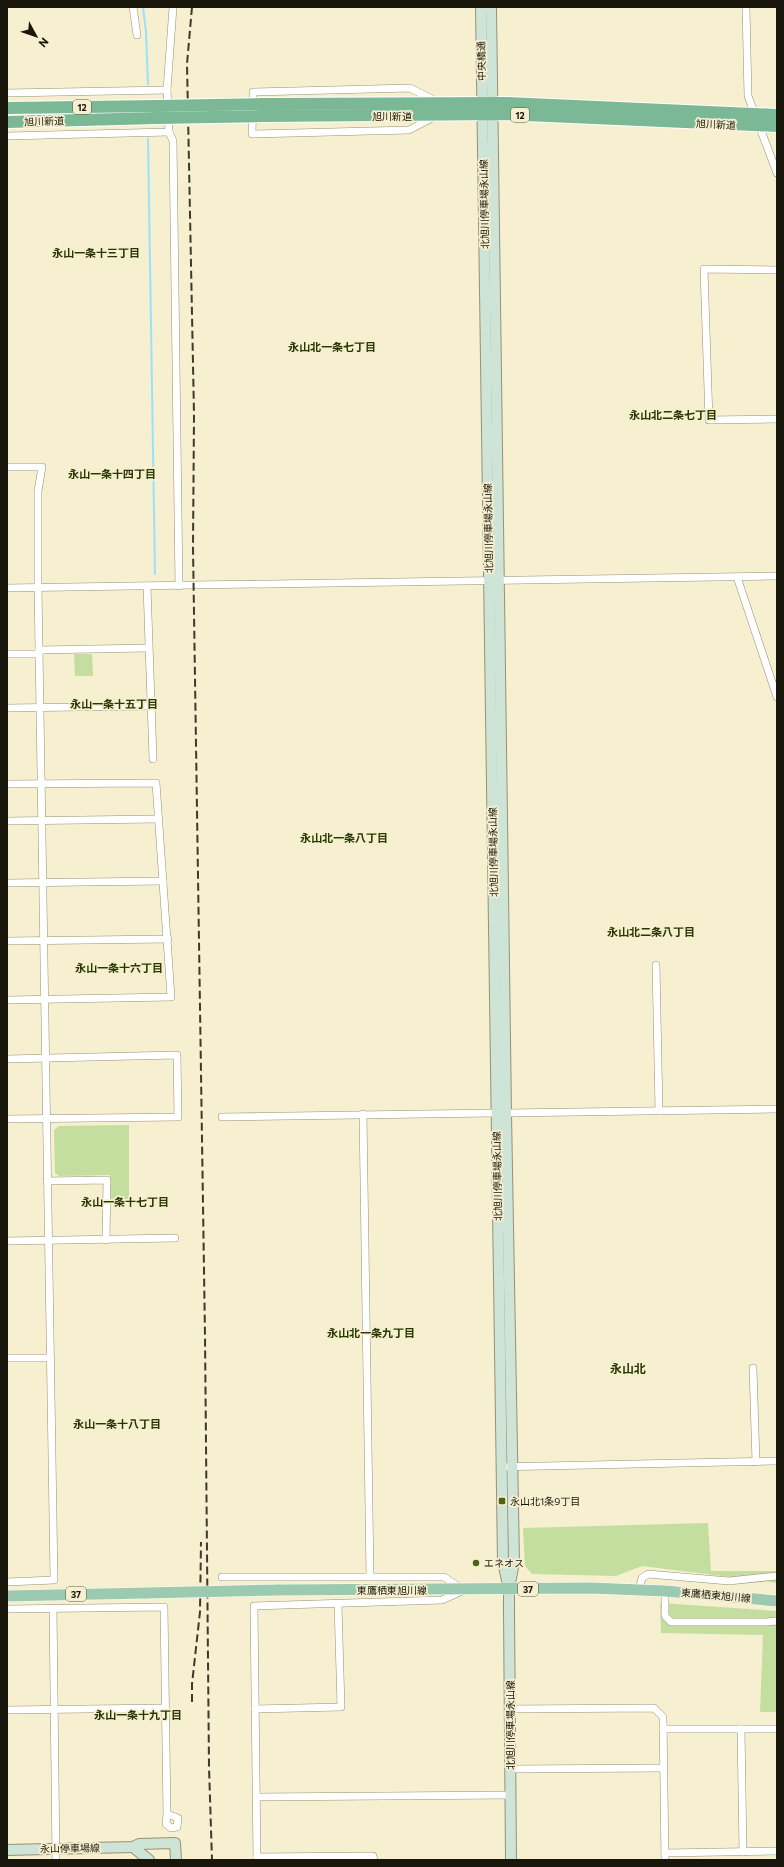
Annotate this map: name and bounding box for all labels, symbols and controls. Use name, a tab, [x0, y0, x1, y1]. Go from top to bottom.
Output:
north arrow	[16, 16, 56, 56]
text: N	[36, 35, 52, 50]
street label: 中央橋通	[475, 41, 487, 81]
road number: 12	[73, 100, 91, 114]
road number: 12	[511, 108, 529, 122]
street label: 旭川新道	[372, 110, 412, 122]
street label: 旭川新道	[24, 114, 64, 128]
street label: 旭川新道	[696, 117, 736, 131]
street label: 北旭川停車場永山線	[477, 159, 491, 249]
district label: 永山一条十三丁目	[52, 246, 140, 259]
district label: 永山北一条七丁目	[288, 340, 376, 353]
district label: 永山北二条七丁目	[629, 408, 717, 421]
district label: 永山一条十四丁目	[68, 467, 156, 480]
street label: 北旭川停車場永山線	[481, 483, 495, 573]
district label: 永山一条十五丁目	[70, 697, 158, 710]
street label: 北旭川停車場永山線	[486, 807, 500, 897]
district label: 永山北一条八丁目	[300, 831, 388, 844]
district label: 永山北二条八丁目	[607, 925, 695, 938]
district label: 永山一条十六丁目	[75, 961, 163, 974]
street label: 北旭川停車場永山線	[490, 1131, 504, 1221]
district label: 永山一条十七丁目	[81, 1195, 169, 1208]
district label: 永山北一条九丁目	[327, 1326, 415, 1339]
district label: 永山北	[610, 1361, 646, 1375]
district label: 永山一条十八丁目	[73, 1417, 161, 1430]
place label: 永山北1条9丁目	[510, 1495, 580, 1507]
marker: 永山北1条9丁目	[497, 1496, 507, 1506]
place label: エネオス	[484, 1557, 524, 1569]
marker: エネオス	[471, 1558, 481, 1568]
road number: 37	[518, 1582, 538, 1596]
street label: 東鷹栖東旭川線	[357, 1584, 427, 1596]
street label: 東鷹栖東旭川線	[681, 1586, 751, 1604]
road number: 37	[66, 1587, 86, 1601]
street label: 北旭川停車場永山線	[504, 1680, 516, 1770]
district label: 永山一条十九丁目	[94, 1708, 182, 1721]
street label: 永山停車場線	[40, 1841, 100, 1855]

